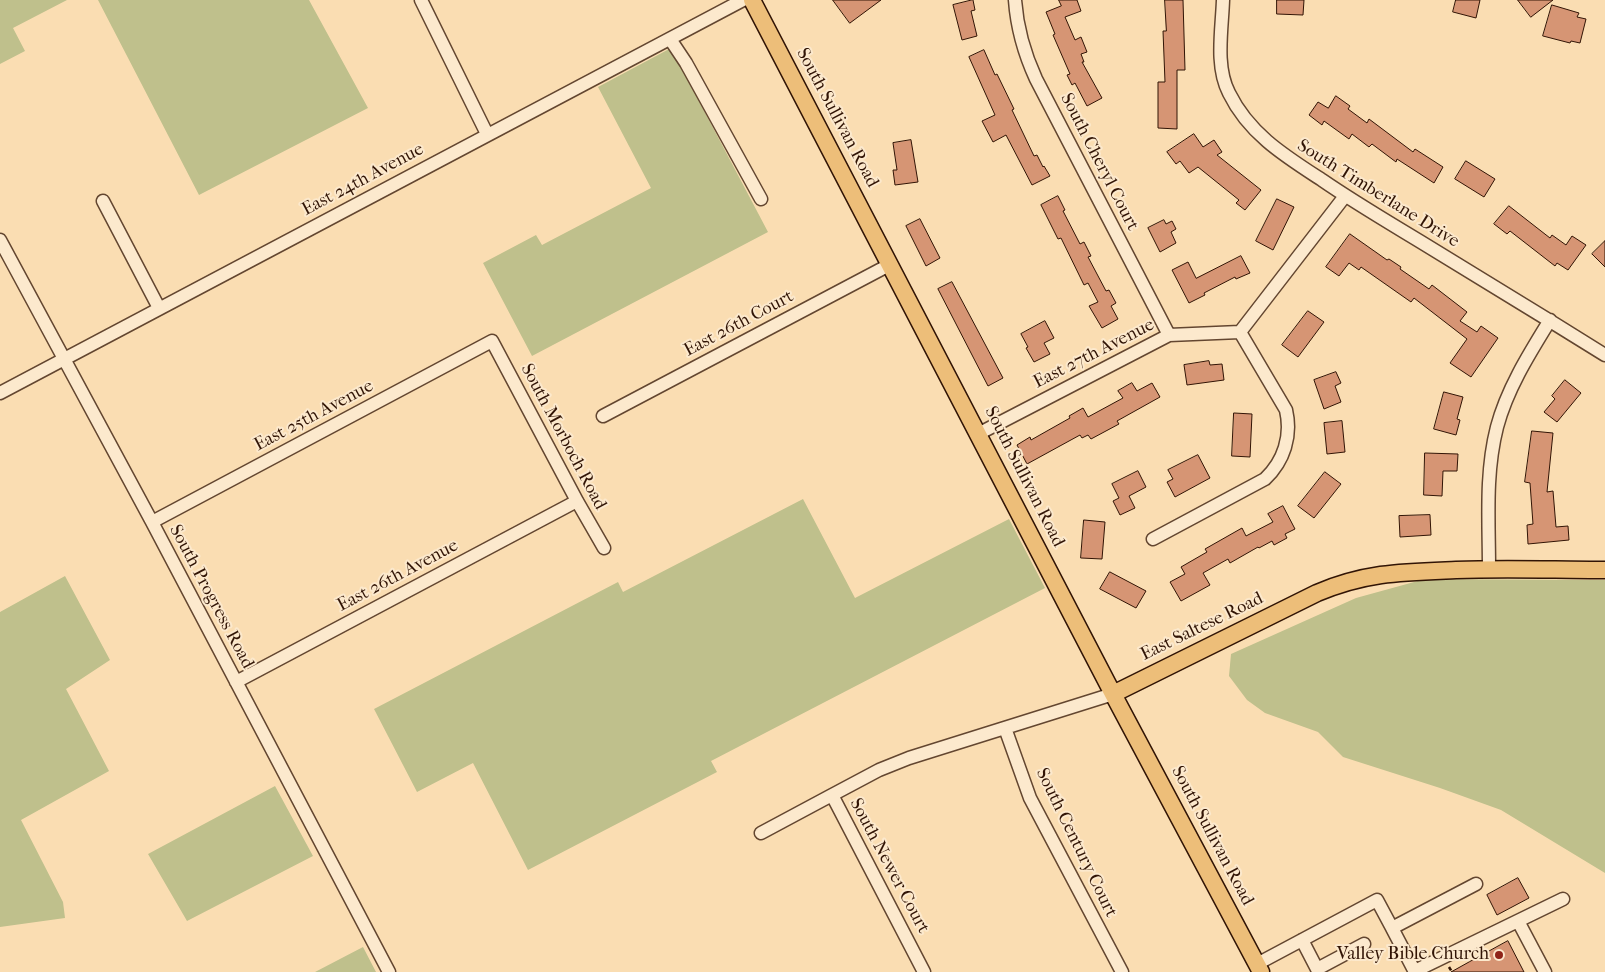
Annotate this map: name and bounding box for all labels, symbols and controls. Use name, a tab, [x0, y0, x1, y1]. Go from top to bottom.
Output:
street label: South Sullivan Road	[791, 45, 883, 191]
street label: South Cheryl Court	[1055, 90, 1143, 234]
street label: South Timberlane Drive	[1293, 135, 1463, 253]
street label: East 24th Avenue	[299, 139, 427, 221]
street label: East 26th Court	[680, 286, 798, 362]
street label: East 27th Avenue	[1030, 314, 1158, 394]
street label: South Morboch Road	[515, 360, 611, 514]
street label: East 25th Avenue	[251, 376, 377, 456]
street label: South Sullivan Road	[979, 403, 1069, 551]
street label: South Progress Road	[164, 521, 258, 673]
street label: East 26th Avenue	[334, 535, 462, 617]
street label: East Saltese Road	[1137, 588, 1267, 666]
street label: South Sullivan Road	[1166, 763, 1258, 909]
street label: South Century Court	[1031, 765, 1121, 921]
street label: South Newer Court	[844, 795, 934, 937]
place label: Valley Bible Church	[1337, 944, 1489, 966]
marker: Valley Bible Church	[1493, 949, 1505, 961]

